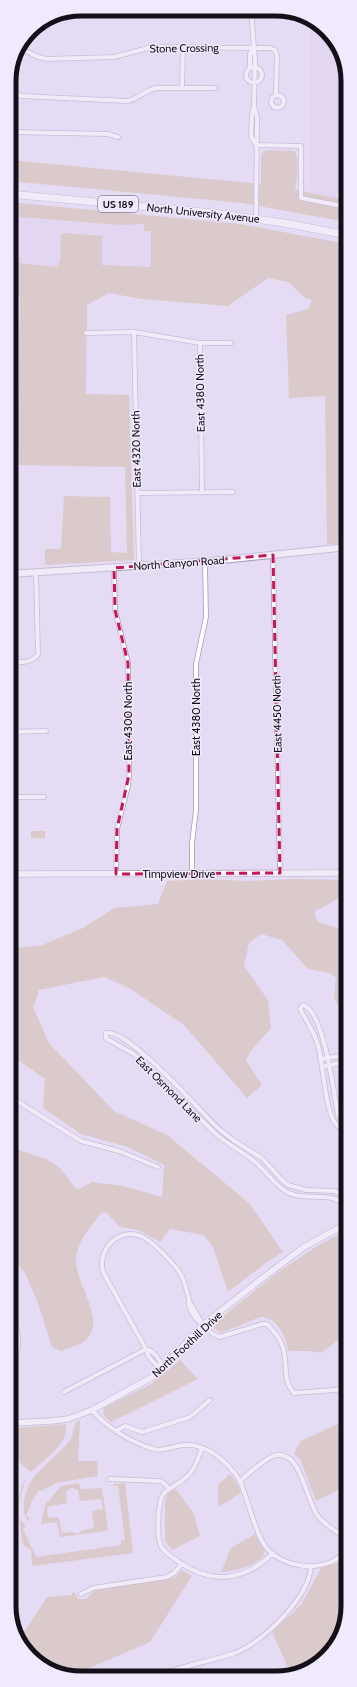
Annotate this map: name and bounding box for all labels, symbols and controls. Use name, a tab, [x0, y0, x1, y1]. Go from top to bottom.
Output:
street label: Stone Crossing	[149, 40, 219, 56]
road number: US 189	[98, 196, 138, 212]
street label: North University Avenue	[146, 200, 261, 226]
street label: East 4380 North	[192, 354, 208, 432]
street label: East 4320 North	[128, 410, 144, 488]
street label: North Canyon Road	[133, 553, 225, 573]
street label: East 4450 North	[269, 675, 285, 753]
street label: East 4380 North	[189, 678, 203, 756]
street label: East 4300 North	[121, 681, 135, 761]
street label: Timpview Drive	[143, 867, 215, 881]
street label: East Osmond Lane	[133, 1053, 205, 1125]
street label: North Foothill Drive	[149, 1308, 225, 1380]

